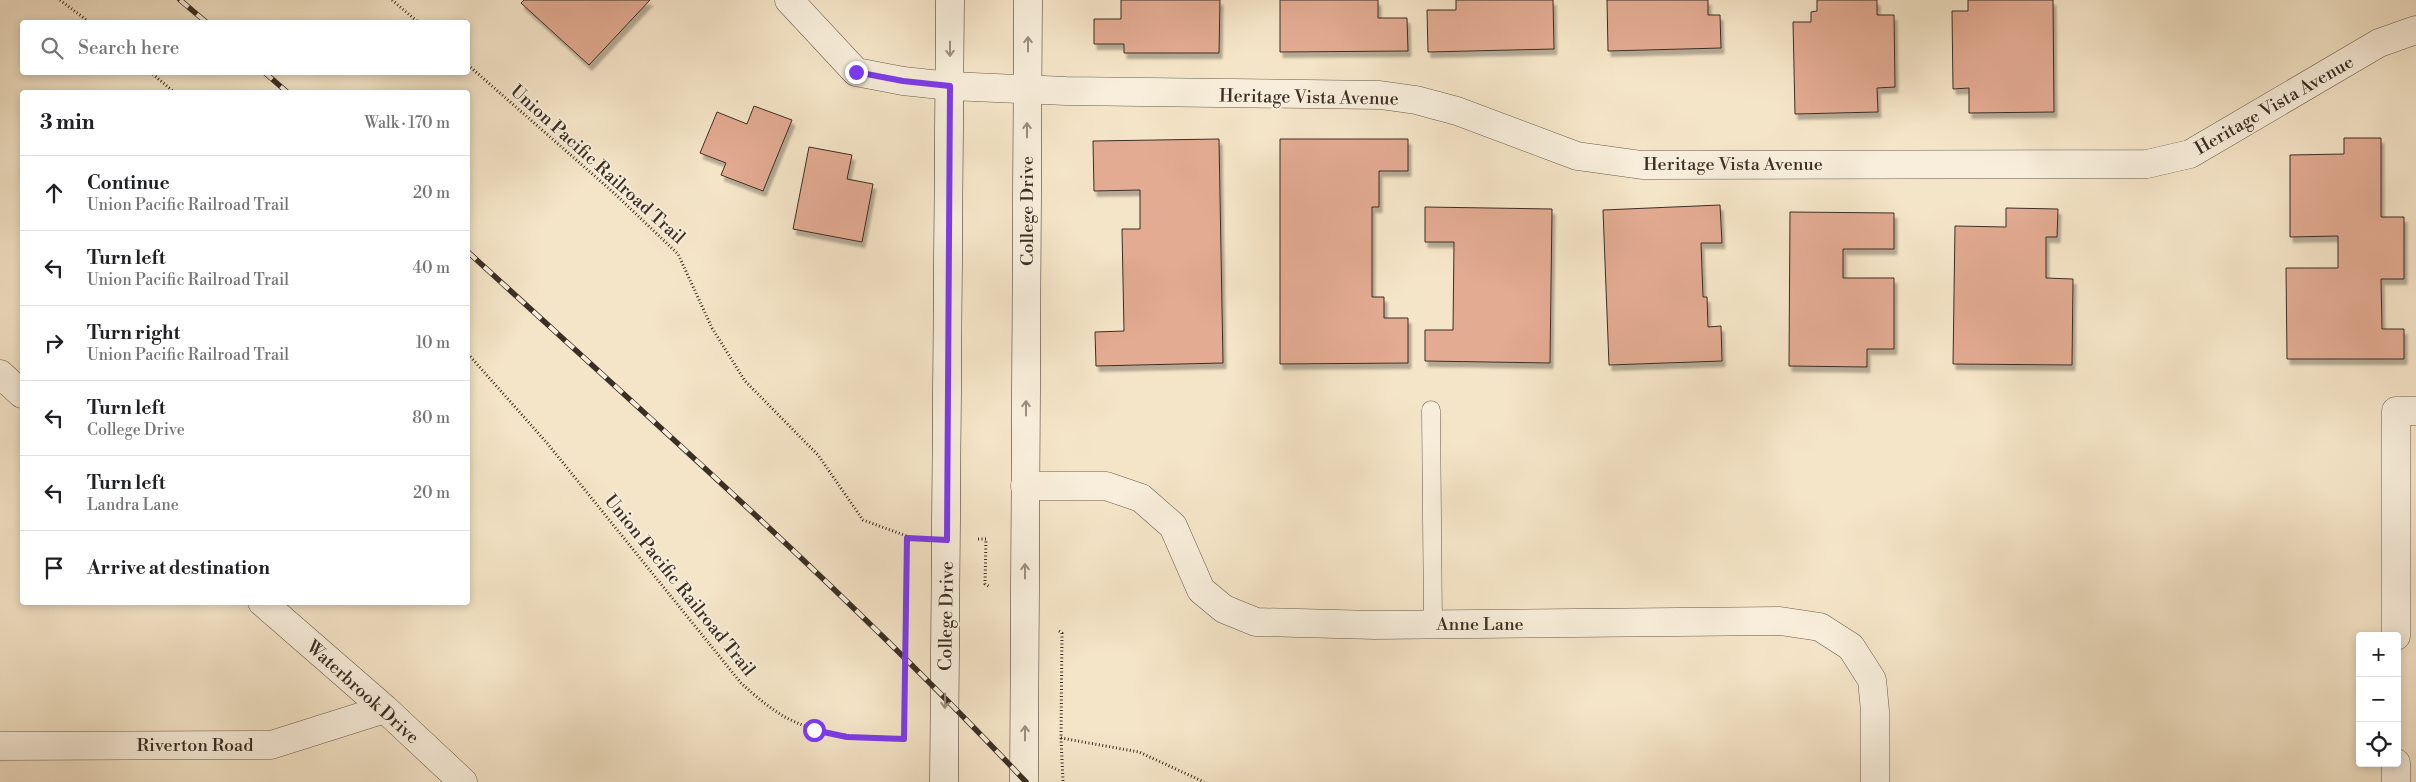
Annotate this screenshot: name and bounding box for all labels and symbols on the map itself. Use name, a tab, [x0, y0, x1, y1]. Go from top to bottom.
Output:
one-way arrow	[1023, 37, 1033, 53]
one-way arrow	[945, 40, 955, 56]
street label: Heritage Vista Avenue	[2191, 51, 2358, 160]
route end	[845, 61, 868, 84]
street label: Union Pacific Railroad Trail	[505, 80, 690, 249]
street label: Heritage Vista Avenue	[1219, 84, 1399, 111]
one-way arrow	[1022, 122, 1032, 138]
street label: Heritage Vista Avenue	[1643, 153, 1823, 176]
street label: College Drive	[1016, 156, 1039, 266]
one-way arrow	[1021, 401, 1031, 417]
street label: Union Pacific Railroad Trail	[599, 490, 761, 681]
street label: College Drive	[934, 561, 959, 671]
one-way arrow	[1020, 563, 1030, 580]
street label: Anne Lane	[1435, 613, 1524, 636]
street label: Waterbrook Drive	[301, 635, 424, 749]
one-way arrow	[940, 692, 950, 709]
route start	[803, 719, 826, 742]
one-way arrow	[1020, 726, 1029, 742]
street label: Riverton Road	[137, 734, 254, 757]

